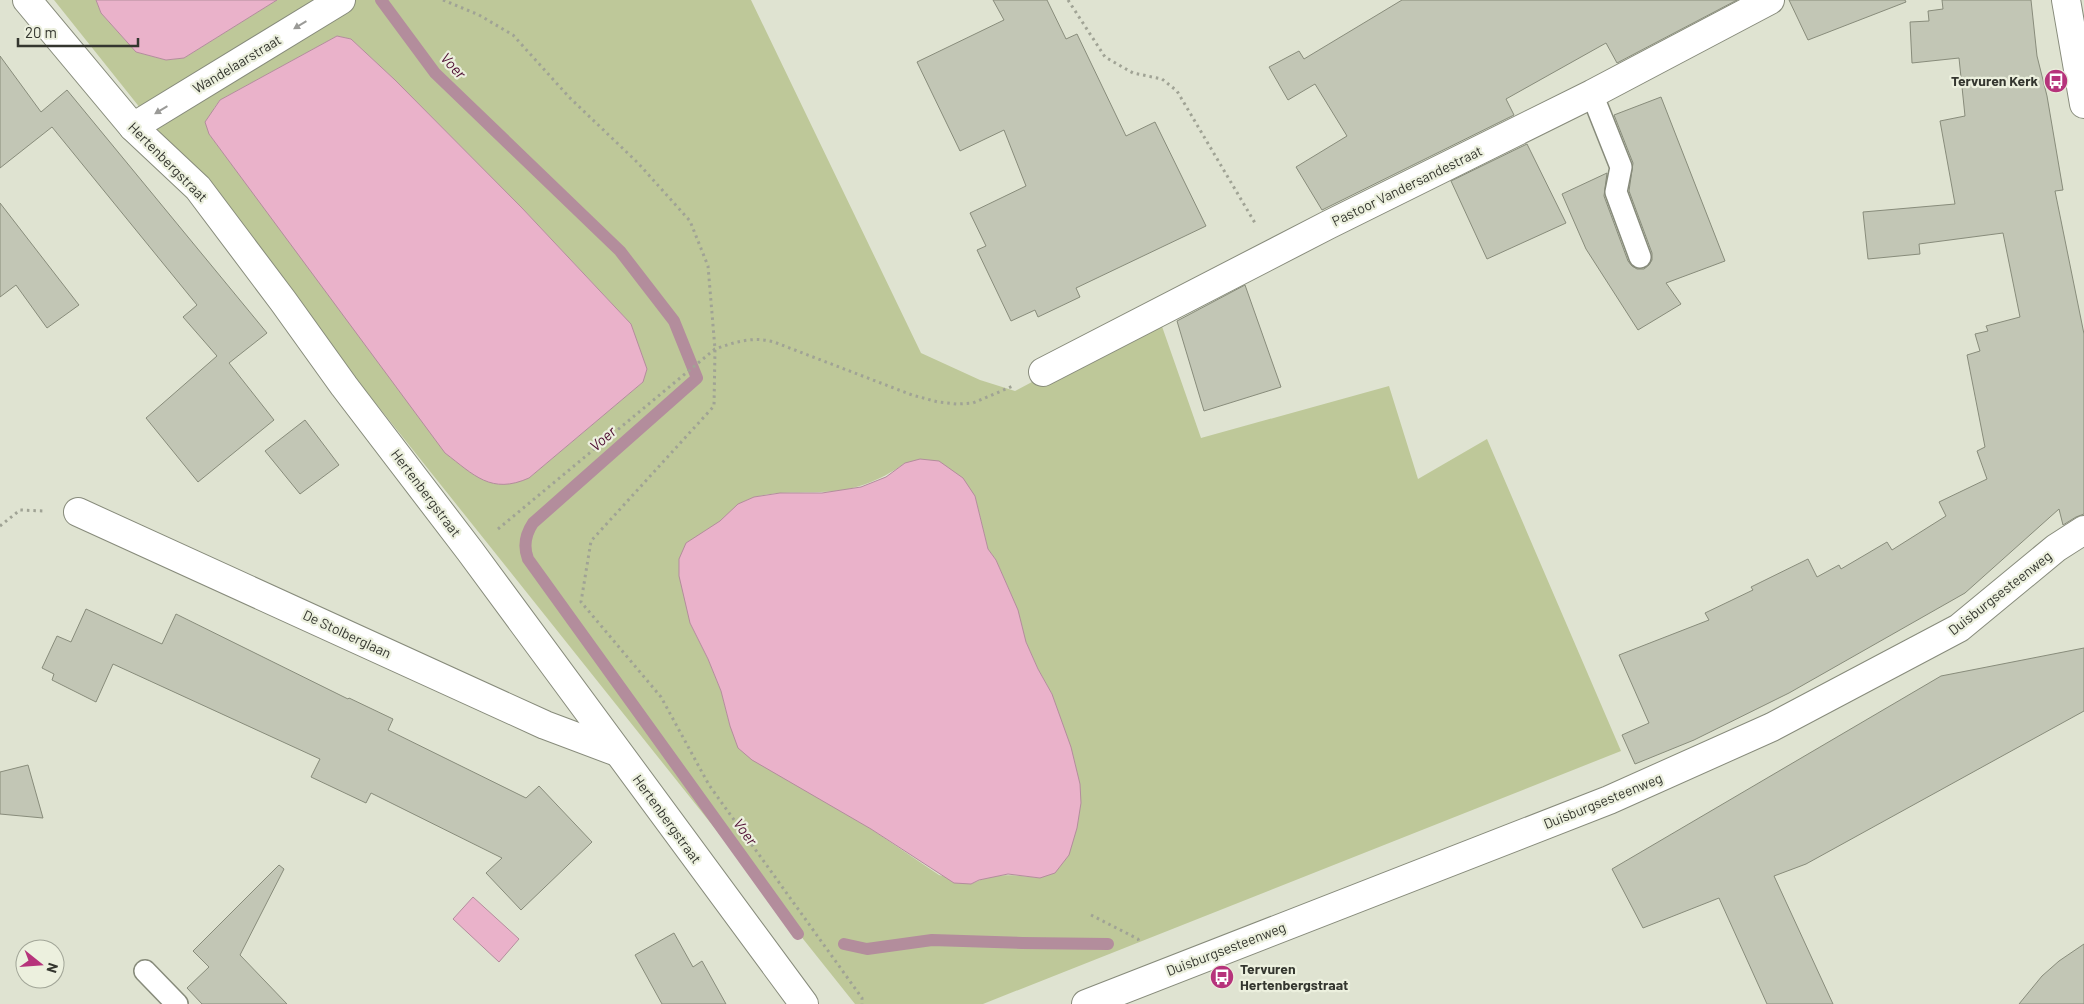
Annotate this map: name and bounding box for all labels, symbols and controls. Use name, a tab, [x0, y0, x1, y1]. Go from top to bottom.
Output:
scale bar	[18, 15, 138, 47]
one-way arrow	[293, 21, 306, 30]
text: 20 m	[25, 23, 57, 41]
street label: Wandelaarstraat	[189, 30, 284, 97]
water label: Voer	[437, 49, 471, 83]
bus stop icon: Tervuren Kerk	[2043, 68, 2069, 94]
place label: Tervuren Kerk	[1951, 72, 2039, 89]
one-way arrow	[154, 106, 168, 115]
street label: Hertenbergstraat	[125, 118, 212, 205]
street label: Pastoor Vandersandestraat	[1329, 142, 1485, 229]
water label: Voer	[586, 422, 620, 454]
street label: Hertenbergstraat	[388, 446, 465, 540]
street label: Duisburgsesteenweg	[1945, 547, 2055, 638]
street label: De Stolberglaan	[300, 606, 394, 661]
street label: Duisburgsesteenweg	[1541, 769, 1665, 832]
street label: Hertenbergstraat	[630, 771, 705, 866]
water label: Voer	[730, 814, 762, 849]
street label: Duisburgsesteenweg	[1164, 918, 1288, 979]
north arrow	[15, 939, 65, 989]
place label: Tervuren Hertenbergstraat	[1240, 960, 1348, 993]
text: N	[43, 961, 62, 975]
bus stop icon: Tervuren Hertenbergstraat	[1209, 964, 1235, 990]

